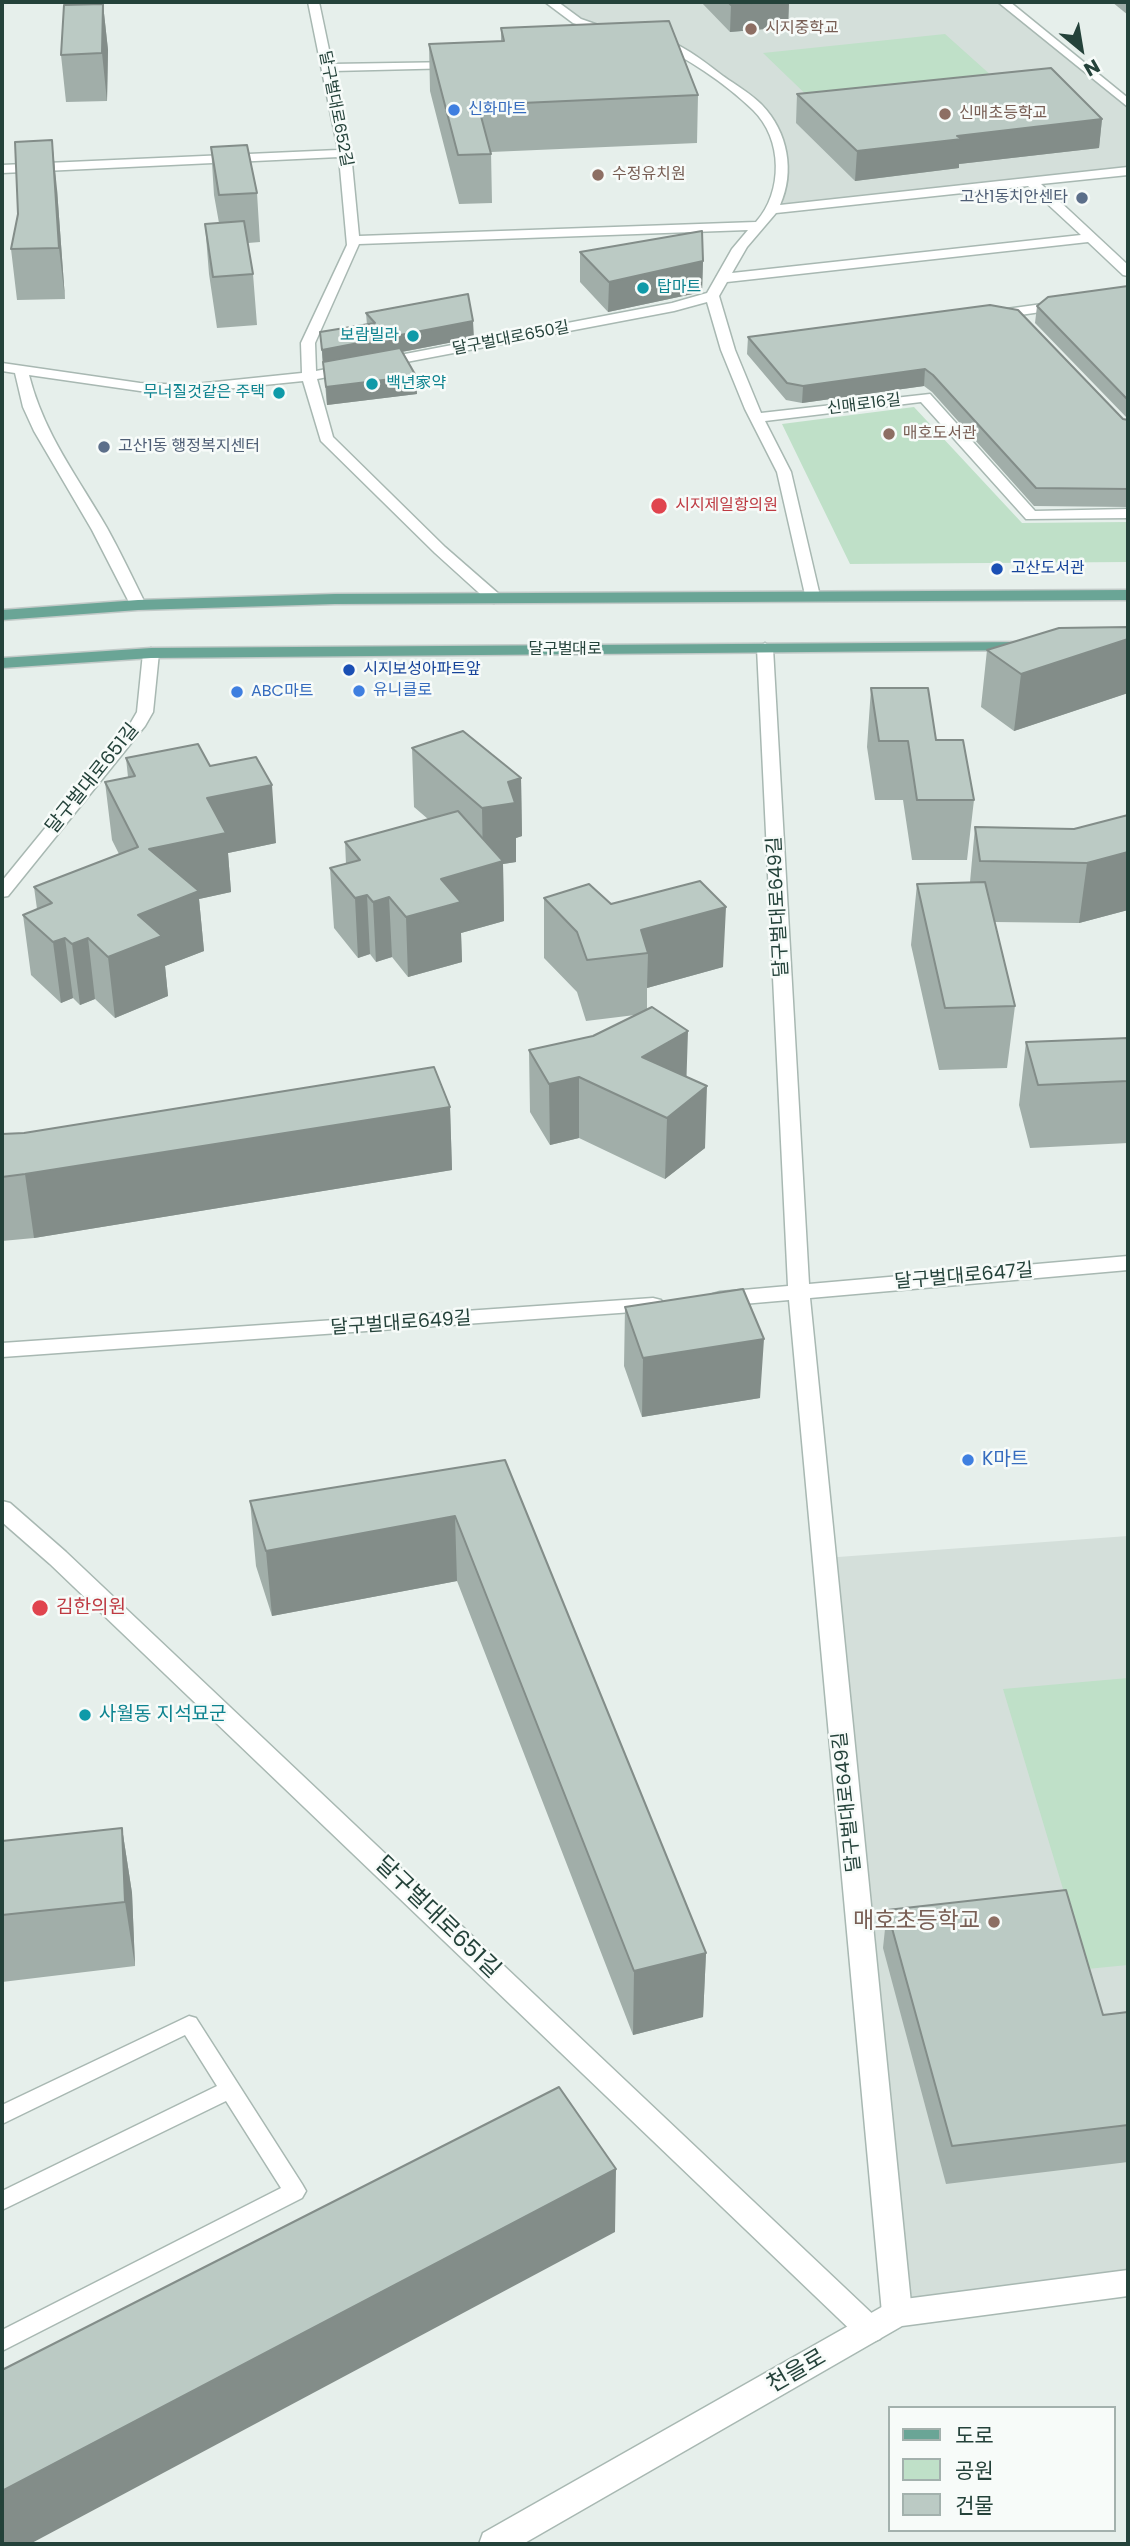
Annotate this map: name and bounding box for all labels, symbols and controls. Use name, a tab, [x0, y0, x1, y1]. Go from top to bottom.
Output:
north arrow	[1046, 14, 1116, 84]
place label: 시지중학교	[765, 19, 839, 39]
marker: 시지중학교	[743, 21, 759, 37]
street label: 달구벌대로652길	[314, 49, 356, 169]
text: N	[1079, 52, 1105, 83]
place label: 신화마트	[468, 100, 527, 120]
marker: 신화마트	[446, 102, 462, 118]
place label: 신매초등학교	[959, 104, 1047, 124]
marker: 신매초등학교	[937, 106, 953, 122]
place label: 수정유치원	[612, 165, 686, 185]
marker: 수정유치원	[590, 167, 606, 183]
place label: 고산1동치안센타	[960, 188, 1068, 208]
marker: 고산1동치안센타	[1074, 190, 1090, 206]
place label: 탑마트	[657, 278, 701, 298]
marker: 탑마트	[635, 280, 651, 296]
street label: 달구벌대로650길	[451, 318, 571, 360]
place label: 보람빌라	[340, 326, 399, 346]
marker: 보람빌라	[405, 328, 421, 344]
place label: 백년家약	[386, 374, 446, 394]
marker: 백년家약	[364, 376, 380, 392]
place label: 무너질것같은 주택	[143, 383, 265, 403]
marker: 무너질것같은 주택	[271, 385, 287, 401]
street label: 신매로16길	[826, 391, 902, 419]
place label: 매호도서관	[903, 424, 977, 444]
marker: 매호도서관	[881, 426, 897, 442]
place label: 고산1동 행정복지센터	[118, 437, 260, 457]
marker: 고산1동 행정복지센터	[96, 439, 112, 455]
marker: 시지제일항의원	[649, 496, 669, 516]
place label: 시지제일항의원	[675, 496, 778, 516]
place label: 고산도서관	[1011, 559, 1085, 579]
marker: 고산도서관	[989, 561, 1005, 577]
street label: 달구벌대로	[528, 640, 602, 660]
place label: 시지보성아파트앞	[363, 660, 481, 680]
marker: 시지보성아파트앞	[341, 662, 357, 678]
place label: 유니클로	[373, 681, 432, 701]
place label: ABC마트	[251, 682, 313, 702]
marker: 유니클로	[351, 683, 367, 699]
marker: ABC마트	[229, 684, 245, 700]
street label: 달구벌대로651길	[42, 719, 144, 839]
street label: 달구벌대로649길	[764, 836, 794, 978]
street label: 달구벌대로647길	[894, 1260, 1034, 1294]
street label: 달구벌대로649길	[330, 1308, 472, 1340]
place label: K마트	[982, 1449, 1028, 1471]
marker: K마트	[960, 1452, 976, 1468]
place label: 김한의원	[56, 1597, 126, 1619]
marker: 김한의원	[30, 1598, 50, 1618]
place label: 사월동 지석묘군	[99, 1704, 226, 1726]
marker: 사월동 지석묘군	[77, 1707, 93, 1723]
street label: 달구벌대로649길	[829, 1731, 867, 1873]
street label: 달구벌대로651길	[369, 1851, 505, 1985]
place label: 매호초등학교	[853, 1908, 980, 1936]
marker: 매호초등학교	[986, 1914, 1002, 1930]
street label: 천을로	[763, 2344, 831, 2400]
legend	[888, 2406, 1116, 2532]
text: 도로	[955, 2421, 994, 2450]
text: 공원	[955, 2456, 994, 2485]
text: 건물	[955, 2491, 994, 2520]

